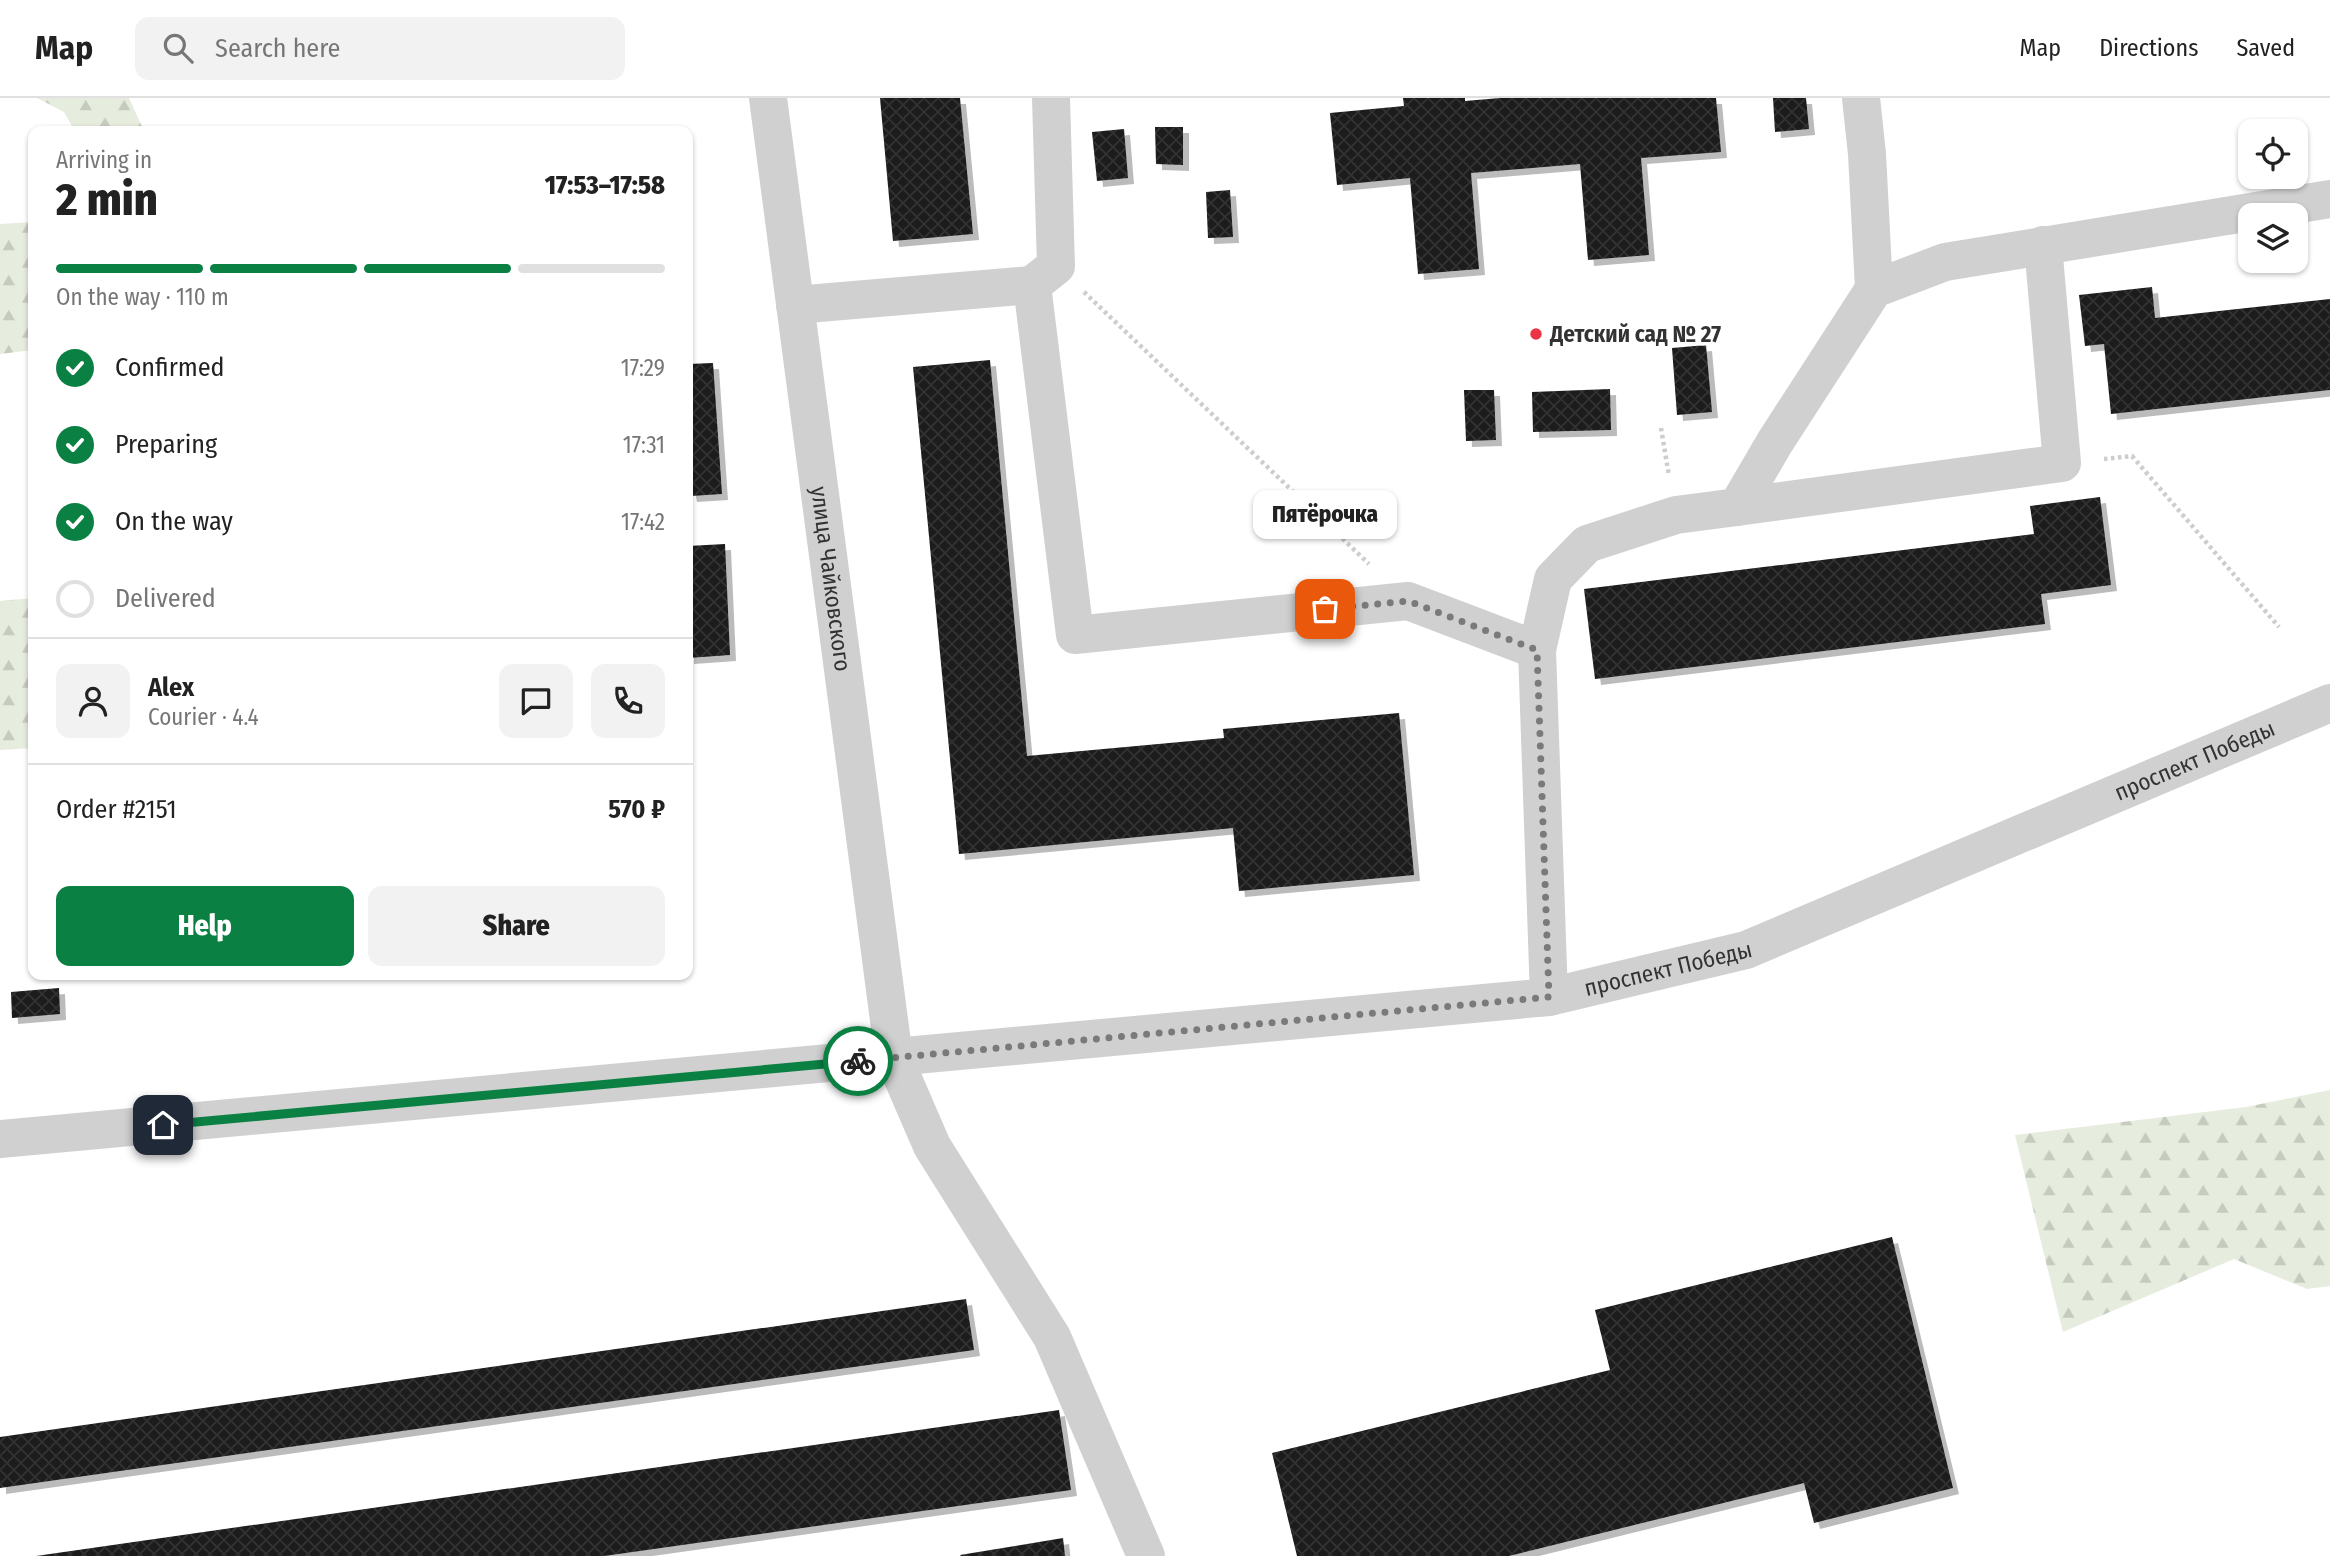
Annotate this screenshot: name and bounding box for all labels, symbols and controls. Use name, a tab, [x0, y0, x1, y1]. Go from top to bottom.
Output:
search box	[135, 17, 625, 80]
text: Map	[35, 28, 93, 68]
icon: search	[159, 29, 197, 67]
text: Search here	[215, 33, 340, 64]
text: Map	[2020, 34, 2061, 62]
text: Directions	[2099, 34, 2198, 62]
text: Saved	[2236, 34, 2295, 62]
map controls	[2238, 119, 2308, 273]
button: locate	[2238, 119, 2308, 189]
text: Arriving in	[56, 146, 152, 174]
text: 17:53–17:58	[545, 170, 665, 201]
text: 2 min	[56, 172, 158, 227]
button: layers	[2238, 203, 2308, 273]
text: On the way · 110 m	[56, 283, 229, 311]
place label: Детский сад № 27	[1549, 320, 1721, 348]
marker: Детский сад № 27	[1528, 326, 1544, 342]
icon: check	[56, 349, 94, 387]
text: Confirmed	[115, 352, 225, 383]
text: 17:29	[621, 354, 665, 382]
icon: check	[56, 426, 94, 464]
text: Preparing	[115, 429, 217, 460]
text: 17:31	[623, 431, 665, 459]
street label: улица Чайковского	[805, 485, 857, 673]
callout: Пятёрочка	[1253, 490, 1397, 539]
text: Пятёрочка	[1272, 500, 1378, 528]
icon: check	[56, 503, 94, 541]
text: On the way	[115, 506, 233, 537]
text: 17:42	[621, 508, 665, 536]
pin	[1295, 579, 1355, 639]
text: Delivered	[115, 583, 216, 614]
icon: bag	[1306, 590, 1344, 628]
button: person	[56, 664, 130, 738]
button: chat	[499, 664, 573, 738]
button: phone	[591, 664, 665, 738]
text: Alex	[148, 672, 194, 703]
text: Courier · 4.4	[148, 703, 259, 731]
street label: проспект Победы	[2110, 714, 2279, 807]
text: Order #2151	[56, 794, 177, 825]
text: 570 ₽	[608, 794, 665, 825]
button: Help	[56, 886, 354, 966]
button: Share	[368, 886, 665, 966]
street label: проспект Победы	[1582, 935, 1755, 1002]
courier	[823, 1026, 893, 1096]
icon: bike	[839, 1042, 877, 1080]
pin	[133, 1095, 193, 1155]
icon: home	[144, 1106, 182, 1144]

